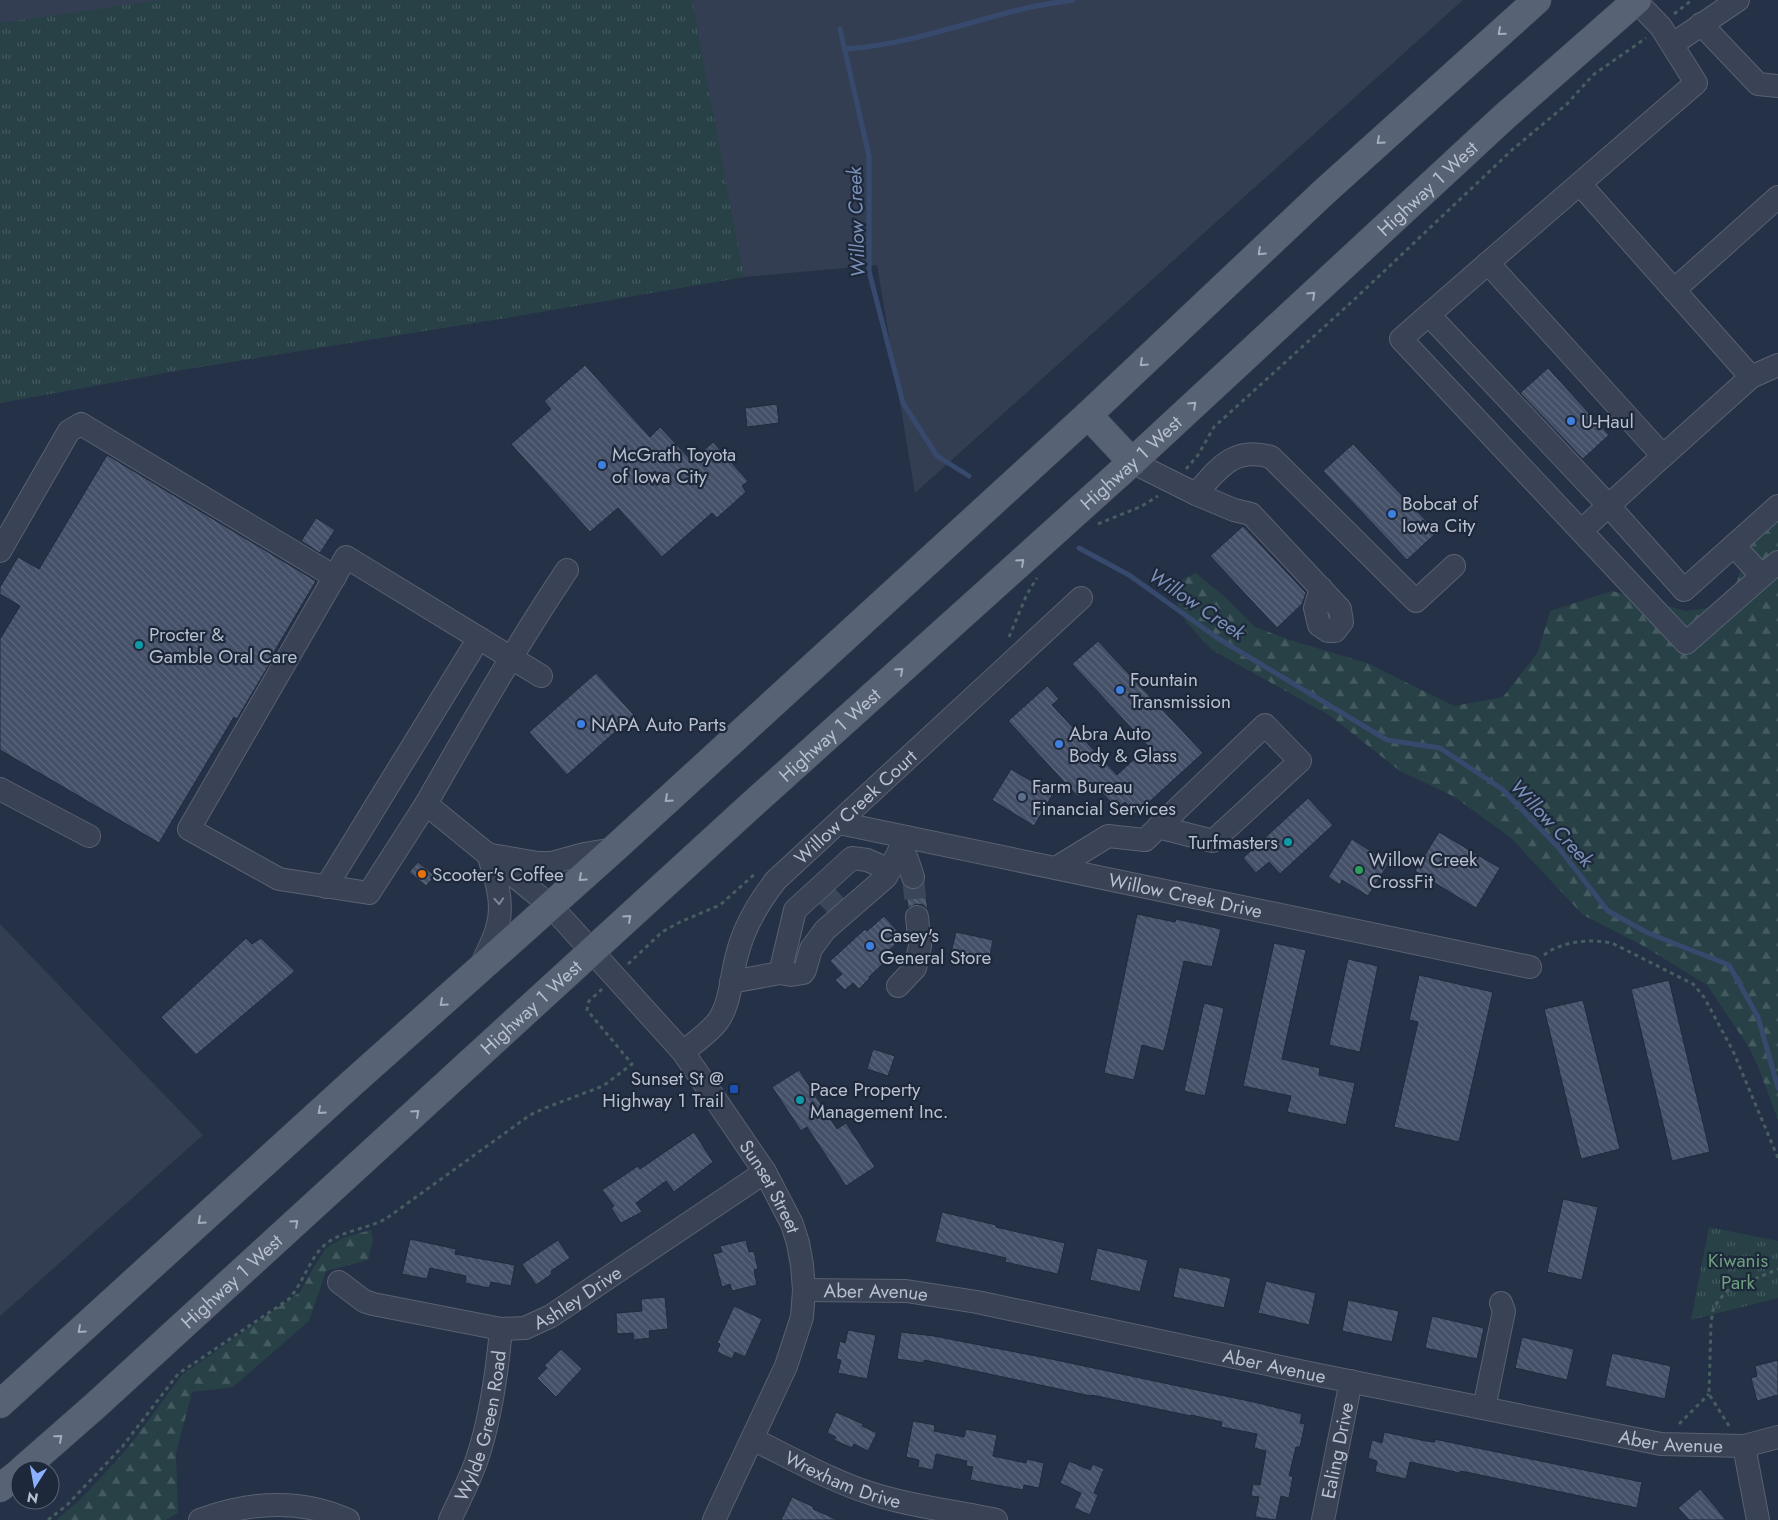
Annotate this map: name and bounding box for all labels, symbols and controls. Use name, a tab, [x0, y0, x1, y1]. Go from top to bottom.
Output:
one-way arrow	[1497, 26, 1506, 35]
street label: Highway 1 West	[1371, 135, 1484, 242]
one-way arrow	[1377, 135, 1386, 144]
water label: Willow Creek	[840, 165, 873, 278]
one-way arrow	[1258, 246, 1267, 255]
one-way arrow	[1306, 292, 1315, 301]
one-way arrow	[1139, 357, 1148, 366]
one-way arrow	[1187, 402, 1196, 411]
place label: U-Haul	[1581, 408, 1634, 435]
street label: Highway 1 West	[1074, 409, 1188, 517]
marker: U-Haul	[1565, 415, 1577, 427]
place label: McGrath Toyota of Iowa City	[612, 441, 736, 490]
marker: McGrath Toyota of Iowa City	[596, 459, 608, 471]
place label: Bobcat of Iowa City	[1402, 490, 1479, 539]
marker: Bobcat of Iowa City	[1386, 508, 1398, 520]
one-way arrow	[1016, 559, 1025, 568]
water label: Willow Creek	[1143, 561, 1252, 648]
place label: Procter & Gamble Oral Care	[149, 621, 297, 670]
marker: Procter & Gamble Oral Care	[133, 639, 145, 651]
place label: Fountain Transmission	[1130, 666, 1231, 715]
one-way arrow	[895, 668, 904, 677]
street label: Highway 1 West	[773, 682, 887, 788]
marker: Fountain Transmission	[1114, 684, 1126, 696]
place label: NAPA Auto Parts	[591, 711, 726, 738]
marker: NAPA Auto Parts	[575, 718, 587, 730]
place label: Abra Auto Body & Glass	[1069, 720, 1177, 769]
marker: Abra Auto Body & Glass	[1053, 738, 1065, 750]
street label: Willow Creek Court	[788, 743, 923, 871]
place label: Farm Bureau Financial Services	[1032, 773, 1176, 822]
water label: Willow Creek	[1503, 773, 1601, 875]
marker: Farm Bureau Financial Services	[1016, 791, 1028, 803]
one-way arrow	[665, 793, 674, 802]
place label: Turfmasters	[1189, 829, 1278, 856]
marker: Turfmasters	[1282, 836, 1294, 848]
place label: Willow Creek CrossFit	[1369, 846, 1478, 895]
place label: Scooter's Coffee	[432, 861, 564, 888]
marker: Willow Creek CrossFit	[1353, 864, 1365, 876]
street label: Willow Creek Drive	[1106, 867, 1265, 925]
marker: Scooter's Coffee	[416, 868, 428, 880]
one-way arrow	[579, 872, 588, 881]
one-way arrow	[493, 898, 504, 906]
one-way arrow	[622, 915, 631, 924]
place label: Casey's General Store	[880, 922, 992, 971]
marker: Casey's General Store	[864, 940, 876, 952]
street label: Highway 1 West	[474, 954, 588, 1061]
one-way arrow	[439, 997, 448, 1006]
place label: Sunset St @ Highway 1 Trail	[602, 1065, 724, 1114]
place label: Pace Property Management Inc.	[810, 1076, 949, 1125]
marker: Sunset St @ Highway 1 Trail	[728, 1083, 740, 1095]
marker: Pace Property Management Inc.	[794, 1094, 806, 1106]
one-way arrow	[318, 1105, 327, 1114]
one-way arrow	[410, 1110, 419, 1119]
street label: Sunset Street	[733, 1135, 807, 1237]
one-way arrow	[198, 1215, 207, 1224]
one-way arrow	[290, 1220, 299, 1229]
street label: Highway 1 West	[175, 1228, 289, 1335]
park label: Kiwanis Park	[1708, 1247, 1768, 1296]
street label: Ashley Drive	[529, 1259, 627, 1336]
street label: Aber Avenue	[824, 1277, 930, 1308]
one-way arrow	[78, 1324, 87, 1333]
street label: Aber Avenue	[1220, 1342, 1328, 1390]
street label: Wylde Green Road	[448, 1349, 513, 1506]
street label: Ealing Drive	[1315, 1400, 1360, 1501]
street label: Aber Avenue	[1616, 1423, 1723, 1459]
one-way arrow	[53, 1435, 62, 1444]
street label: Wrexham Drive	[780, 1444, 904, 1515]
north arrow	[10, 1460, 60, 1510]
text: N	[25, 1487, 40, 1509]

